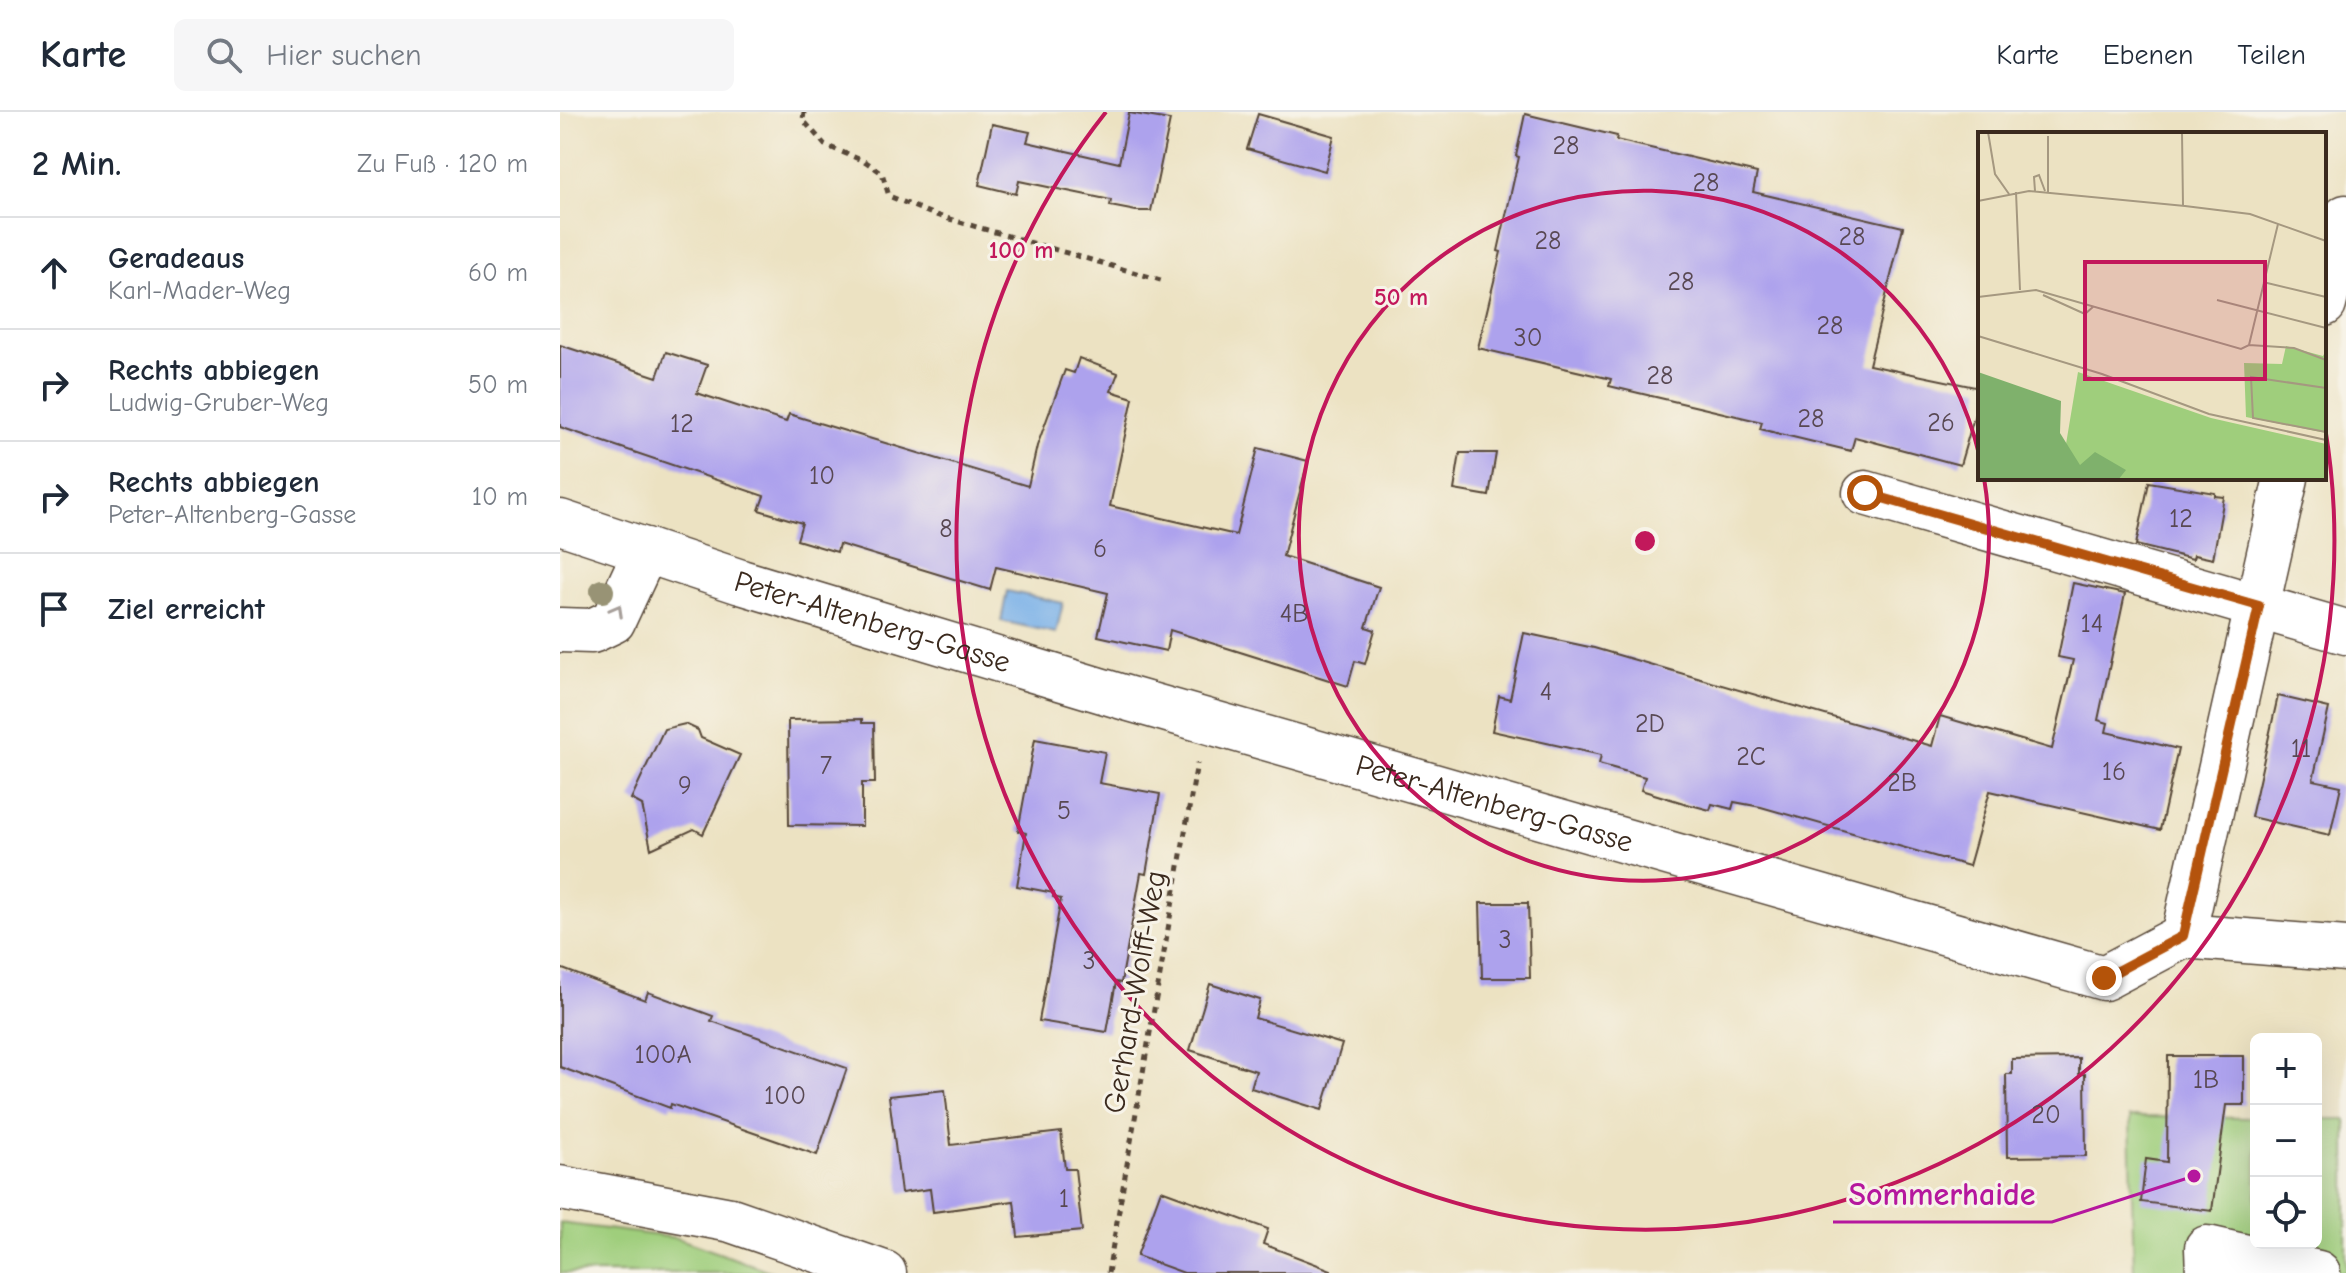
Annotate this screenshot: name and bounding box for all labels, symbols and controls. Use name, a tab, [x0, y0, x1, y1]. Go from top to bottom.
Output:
search box	[174, 19, 734, 91]
text: Karte	[40, 33, 126, 77]
icon: search	[202, 33, 246, 77]
text: Hier suchen	[266, 38, 422, 73]
text: Karte	[1996, 39, 2059, 71]
text: Ebenen	[2103, 39, 2194, 71]
text: Teilen	[2238, 39, 2306, 71]
house number: 28	[1553, 131, 1580, 161]
inset map	[1978, 132, 2326, 480]
text: 2 Min.	[32, 144, 121, 184]
text: Zu Fuß · 120 m	[357, 149, 528, 179]
house number: 28	[1693, 168, 1720, 198]
house number: 28	[1839, 222, 1866, 252]
house number: 28	[1535, 226, 1562, 256]
text: 100 m	[989, 236, 1053, 264]
text: Geradeaus	[108, 241, 244, 276]
icon: ahead	[32, 251, 76, 295]
text: 60 m	[468, 258, 528, 288]
house number: 28	[1668, 267, 1695, 297]
text: Karl-Mader-Weg	[108, 276, 291, 306]
text: 50 m	[1374, 283, 1428, 311]
house number: 28	[1817, 311, 1844, 341]
house number: 30	[1514, 323, 1543, 353]
text: Rechts abbiegen	[108, 353, 320, 388]
house number: 28	[1647, 361, 1674, 391]
icon: right	[32, 363, 76, 407]
text: 50 m	[468, 370, 528, 400]
text: Ludwig-Gruber-Weg	[108, 388, 329, 418]
house number: 28	[1798, 404, 1825, 434]
house number: 26	[1927, 408, 1955, 438]
house number: 12	[670, 409, 694, 439]
house number: 10	[809, 461, 835, 491]
text: Rechts abbiegen	[108, 465, 320, 500]
icon: right	[32, 475, 76, 519]
route start	[1847, 475, 1883, 511]
text: 10 m	[472, 482, 528, 512]
text: Peter-Altenberg-Gasse	[108, 500, 356, 530]
house number: 12	[2169, 504, 2193, 534]
house number: 8	[939, 514, 953, 544]
centre of rings	[1631, 527, 1659, 555]
house number: 6	[1093, 534, 1107, 564]
street label: Peter-Altenberg-Gasse	[730, 564, 1015, 680]
icon: arrive	[32, 587, 76, 631]
text: Ziel erreicht	[108, 592, 265, 627]
house number: 4B	[1280, 599, 1308, 629]
one-way arrow	[607, 604, 622, 618]
house number: 14	[2081, 609, 2103, 639]
house number: 4	[1540, 677, 1552, 707]
house number: 2D	[1635, 709, 1665, 739]
house number: 11	[2291, 734, 2311, 764]
house number: 2C	[1736, 742, 1766, 772]
street label: Peter-Altenberg-Gasse	[1352, 747, 1637, 860]
house number: 7	[820, 751, 832, 781]
house number: 16	[2102, 757, 2126, 787]
house number: 2B	[1887, 768, 1917, 798]
house number: 9	[678, 771, 692, 801]
house number: 5	[1057, 796, 1071, 826]
street label: Gerhard-Wolff-Weg	[1096, 868, 1174, 1116]
house number: 3	[1498, 925, 1512, 955]
house number: 3	[1082, 946, 1096, 976]
route end	[2086, 960, 2122, 996]
map controls	[2250, 1033, 2322, 1249]
button: +	[2250, 1033, 2322, 1105]
house number: 100A	[634, 1040, 692, 1070]
house number: 1B	[2193, 1065, 2219, 1095]
house number: 100	[764, 1081, 806, 1111]
house number: 20	[2031, 1100, 2061, 1130]
button: −	[2250, 1105, 2322, 1177]
callout: Sommerhaide	[1833, 1166, 2052, 1222]
text: Sommerhaide	[1849, 1176, 2035, 1213]
button: locate	[2250, 1177, 2322, 1249]
house number: 1	[1059, 1184, 1069, 1214]

